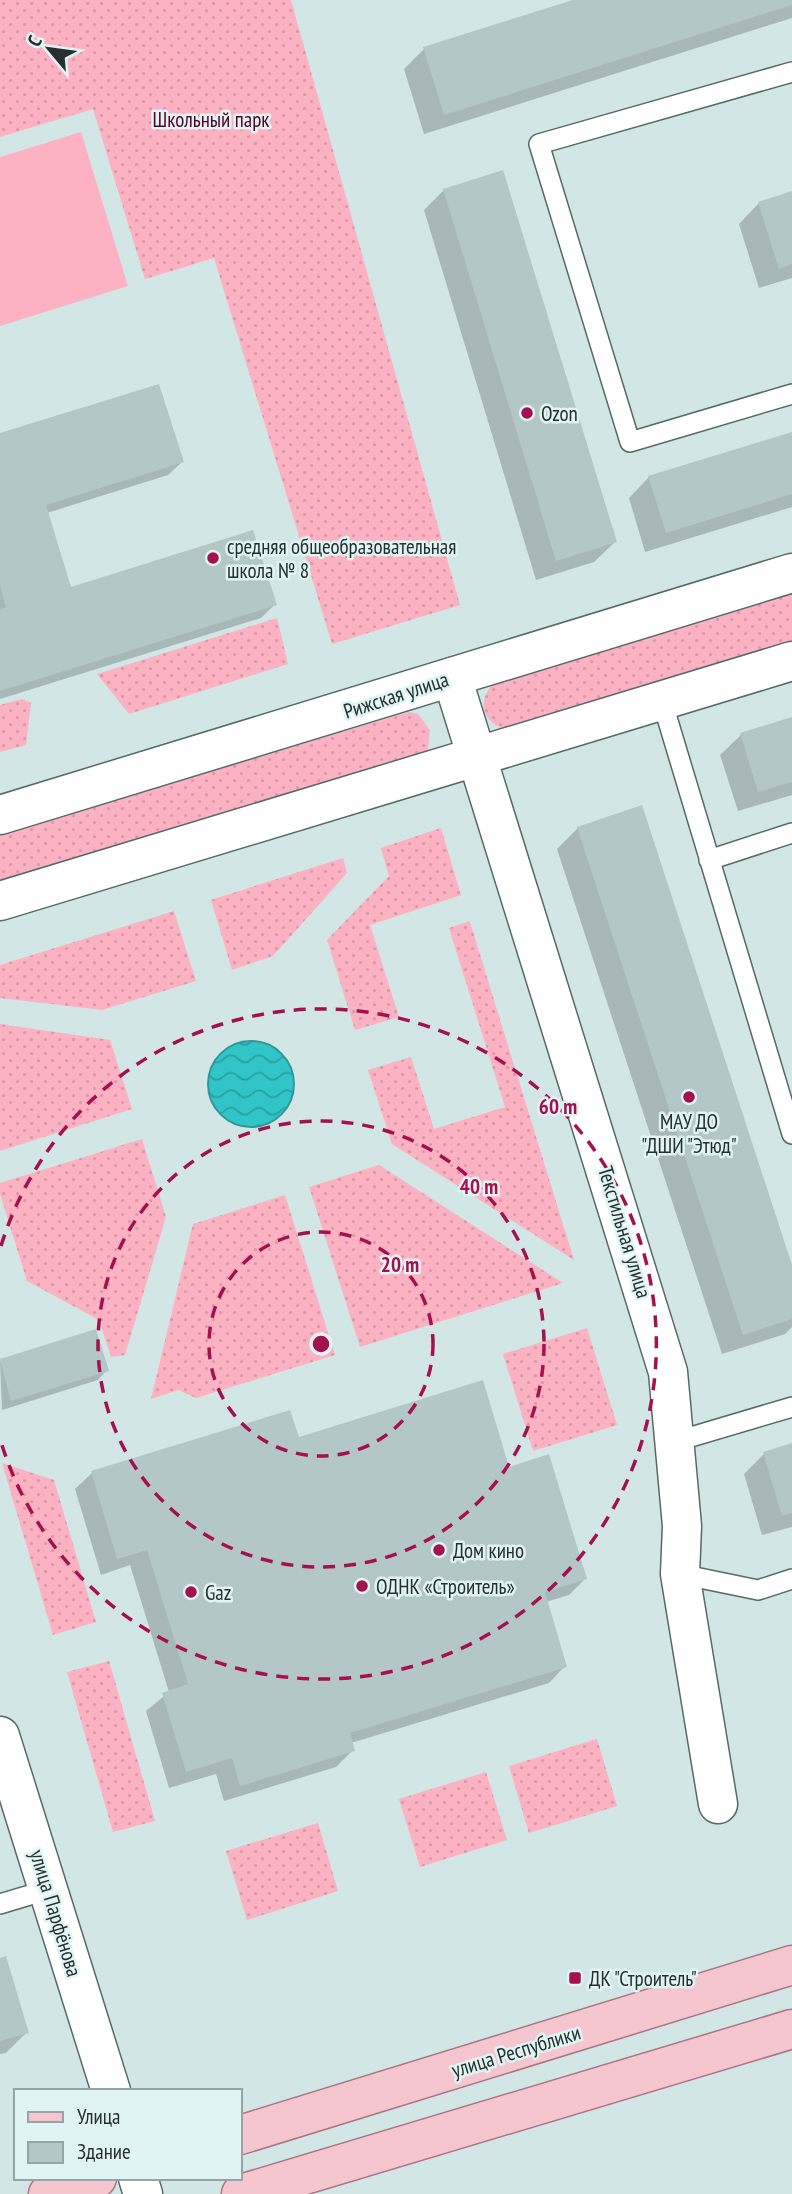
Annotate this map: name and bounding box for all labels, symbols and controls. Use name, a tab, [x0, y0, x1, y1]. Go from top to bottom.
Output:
north arrow	[14, 14, 84, 84]
text: С	[22, 31, 47, 50]
park label: Школьный парк	[153, 106, 269, 133]
place label: Ozon	[541, 400, 578, 427]
marker: Ozon	[519, 405, 535, 421]
place label: средняя общеобразовательная школа № 8	[227, 533, 456, 584]
marker: средняя общеобразовательная школа № 8	[205, 550, 221, 566]
street label: Рижская улица	[340, 665, 452, 725]
marker: МАУ ДО "ДШИ "Этюд"	[681, 1089, 697, 1105]
text: 60 m	[539, 1093, 577, 1120]
place label: МАУ ДО "ДШИ "Этюд"	[641, 1108, 737, 1159]
street label: Текстильная улица	[592, 1163, 658, 1301]
text: 40 m	[460, 1173, 498, 1200]
text: 20 m	[381, 1251, 419, 1278]
centre of rings	[309, 1332, 333, 1356]
place label: Дом кино	[453, 1537, 524, 1564]
marker: Дом кино	[431, 1542, 447, 1558]
place label: ОДНК «Строитель»	[376, 1573, 515, 1600]
marker: ОДНК «Строитель»	[354, 1578, 370, 1594]
place label: Gaz	[205, 1579, 231, 1606]
marker: Gaz	[183, 1584, 199, 1600]
street label: улица Парфёнова	[24, 1846, 88, 1980]
place label: ДК "Строитель"	[589, 1965, 697, 1992]
marker: ДК "Строитель"	[567, 1970, 583, 1986]
street label: улица Республики	[448, 2019, 584, 2083]
legend	[14, 2089, 242, 2180]
text: Улица	[77, 2103, 120, 2130]
text: Здание	[77, 2138, 131, 2165]

